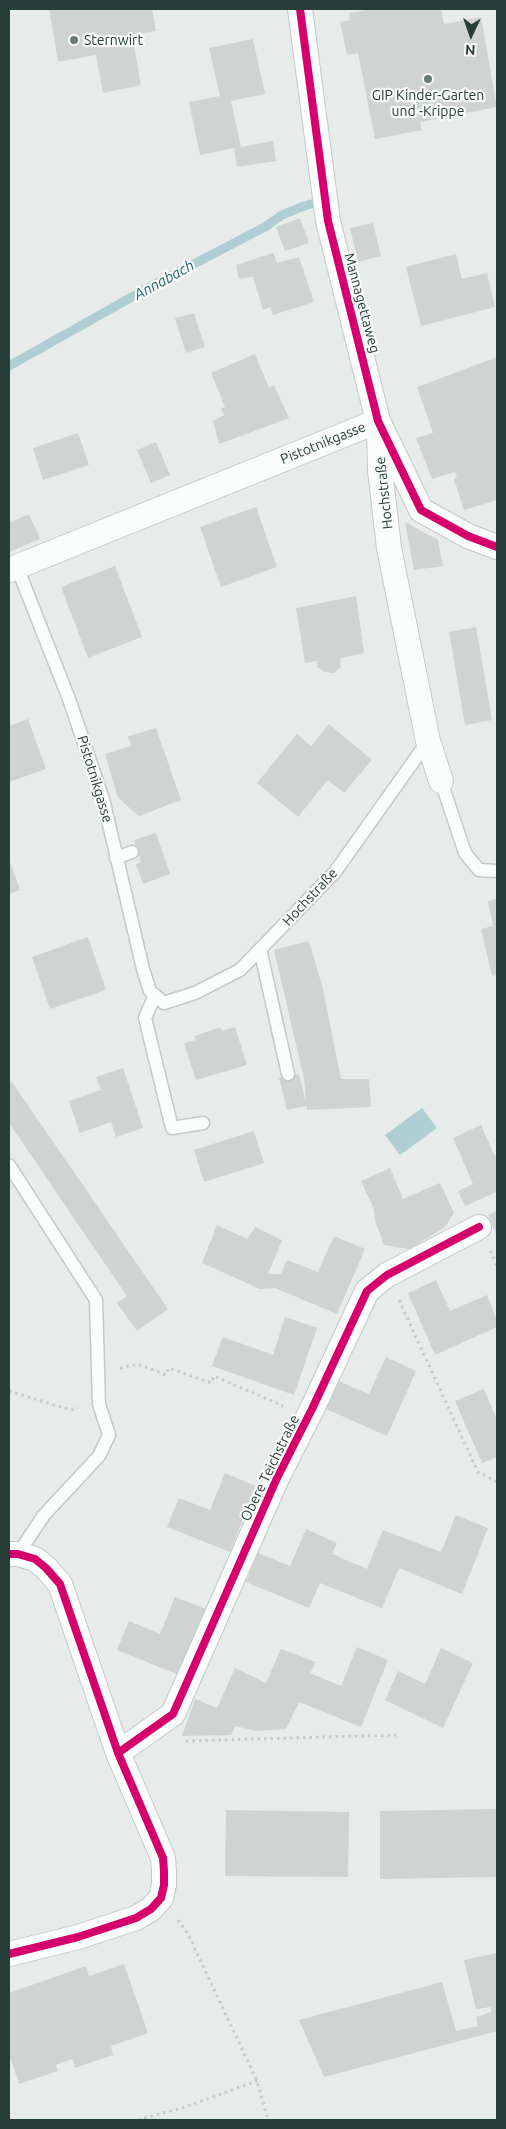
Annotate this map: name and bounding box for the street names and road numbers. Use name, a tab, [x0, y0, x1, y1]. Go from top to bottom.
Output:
street label: Mannagettaweg	[341, 251, 383, 355]
street label: Pistotnikgasse	[278, 418, 368, 468]
street label: Hochstraße	[372, 456, 396, 530]
street label: Pistotnikgasse	[74, 733, 116, 825]
street label: Hochstraße	[279, 865, 341, 929]
street label: Obere Teichstraße	[237, 1412, 303, 1524]

